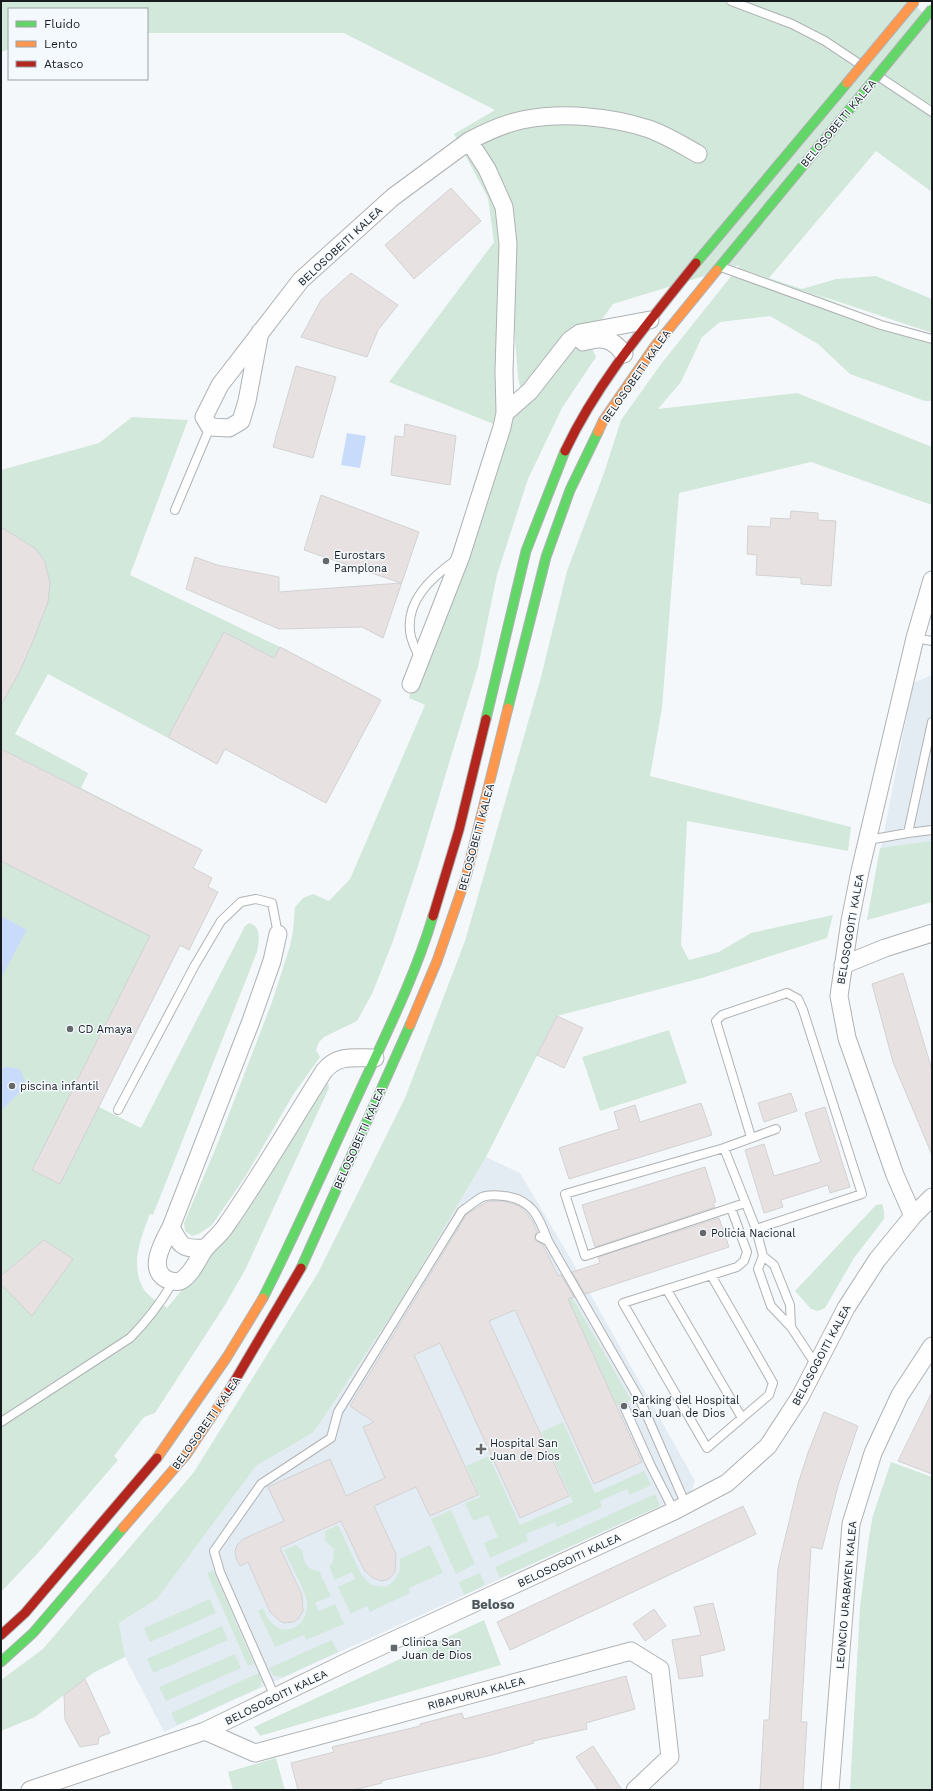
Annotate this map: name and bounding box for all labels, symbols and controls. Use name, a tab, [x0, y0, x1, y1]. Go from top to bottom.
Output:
legend	[8, 8, 148, 80]
text: Fluido	[44, 17, 80, 31]
text: Lento	[44, 37, 78, 51]
text: Atasco	[44, 57, 84, 71]
street label: BELOSOBEITI KALEA	[798, 77, 879, 170]
street label: BELOSOBEITI KALEA	[296, 204, 385, 289]
street label: BELOSOBEITI KALEA	[599, 327, 673, 425]
place label: Eurostars Pamplona	[334, 549, 387, 575]
marker: Eurostars Pamplona	[321, 556, 331, 566]
street label: BELOSOBEITI KALEA	[456, 782, 497, 892]
street label: BELOSOGOITI KALEA	[834, 873, 867, 986]
place label: CD Amaya	[78, 1023, 132, 1036]
marker: CD Amaya	[65, 1024, 75, 1034]
place label: piscina infantil	[20, 1080, 99, 1093]
marker: piscina infantil	[7, 1081, 17, 1091]
street label: BELOSOBEITI KALEA	[331, 1085, 388, 1191]
place label: Policía Nacional	[711, 1227, 796, 1240]
marker: Policía Nacional	[698, 1228, 708, 1238]
street label: BELOSOGOITI KALEA	[789, 1303, 854, 1408]
street label: BELOSOBEITI KALEA	[169, 1374, 243, 1472]
place label: Parking del Hospital San Juan de Dios	[632, 1394, 740, 1420]
marker: Parking del Hospital San Juan de Dios	[619, 1401, 629, 1411]
place label: Hospital San Juan de Dios	[490, 1437, 560, 1463]
marker: Hospital San Juan de Dios	[475, 1443, 487, 1455]
street label: LEONCIO URABAYEN KALEA	[834, 1520, 859, 1670]
street label: BELOSOGOITI KALEA	[515, 1531, 623, 1590]
district label: Beloso	[471, 1597, 515, 1612]
place label: Clinica San Juan de Dios	[402, 1636, 472, 1662]
marker: Clinica San Juan de Dios	[389, 1643, 399, 1653]
street label: BELOSOGOITI KALEA	[223, 1667, 330, 1728]
street label: RIBAPURUA KALEA	[426, 1674, 526, 1713]

